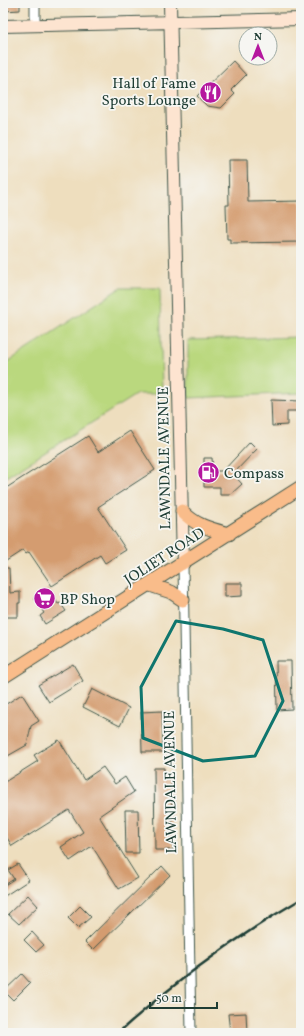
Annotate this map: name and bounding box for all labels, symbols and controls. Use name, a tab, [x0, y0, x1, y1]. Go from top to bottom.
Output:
north arrow	[238, 26, 278, 66]
text: N	[254, 30, 262, 45]
place label: Hall of Fame Sports Lounge	[102, 74, 196, 112]
restaurant icon: Hall of Fame Sports Lounge	[198, 79, 224, 105]
street label: LAWNDALE AVENUE	[154, 386, 177, 530]
fuel station icon: Compass	[195, 460, 221, 486]
place label: Compass	[224, 464, 284, 485]
street label: JOLIET ROAD	[120, 523, 209, 591]
supermarket icon: BP Shop	[32, 586, 58, 612]
place label: BP Shop	[60, 590, 115, 611]
street label: LAWNDALE AVENUE	[160, 710, 183, 854]
scale bar	[150, 984, 217, 1010]
text: 50 m	[156, 991, 182, 1007]

